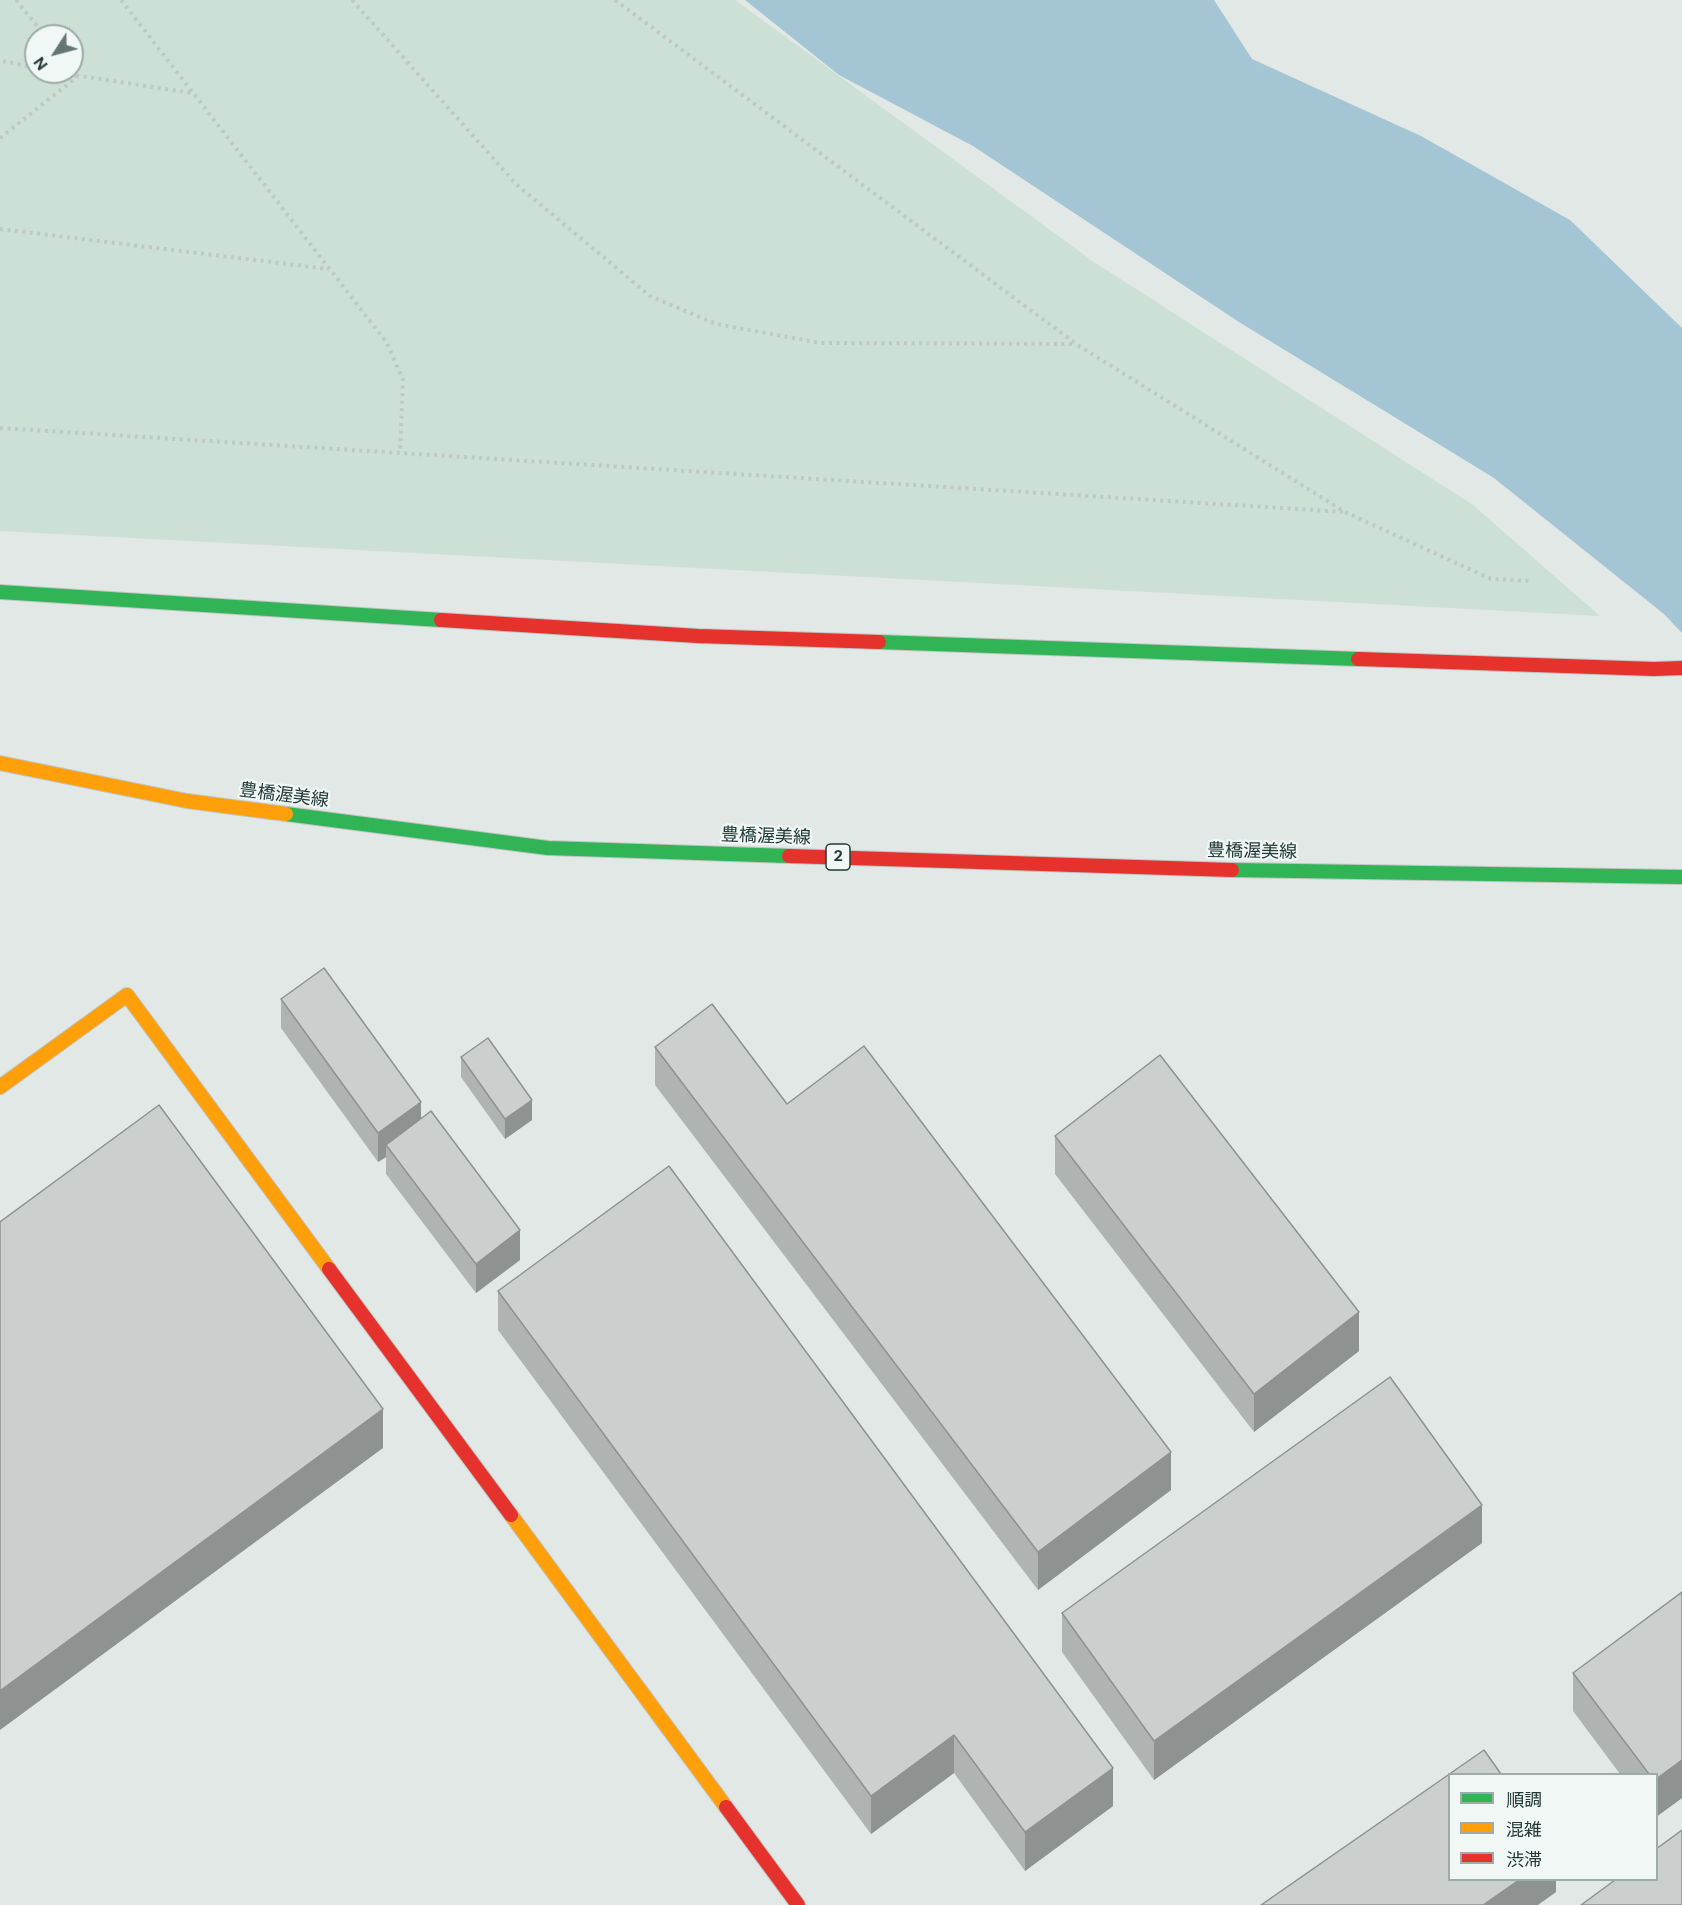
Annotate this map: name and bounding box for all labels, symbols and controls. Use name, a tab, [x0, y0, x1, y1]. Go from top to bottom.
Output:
north arrow	[24, 24, 84, 84]
text: N	[29, 53, 53, 75]
street label: 豊橋渥美線	[238, 780, 330, 812]
street label: 豊橋渥美線	[721, 825, 811, 849]
street label: 豊橋渥美線	[1207, 840, 1297, 864]
road number: 2	[826, 844, 850, 870]
legend	[1448, 1773, 1658, 1881]
text: 順調	[1506, 1788, 1542, 1812]
text: 混雑	[1506, 1818, 1542, 1842]
text: 渋滞	[1506, 1848, 1542, 1872]

